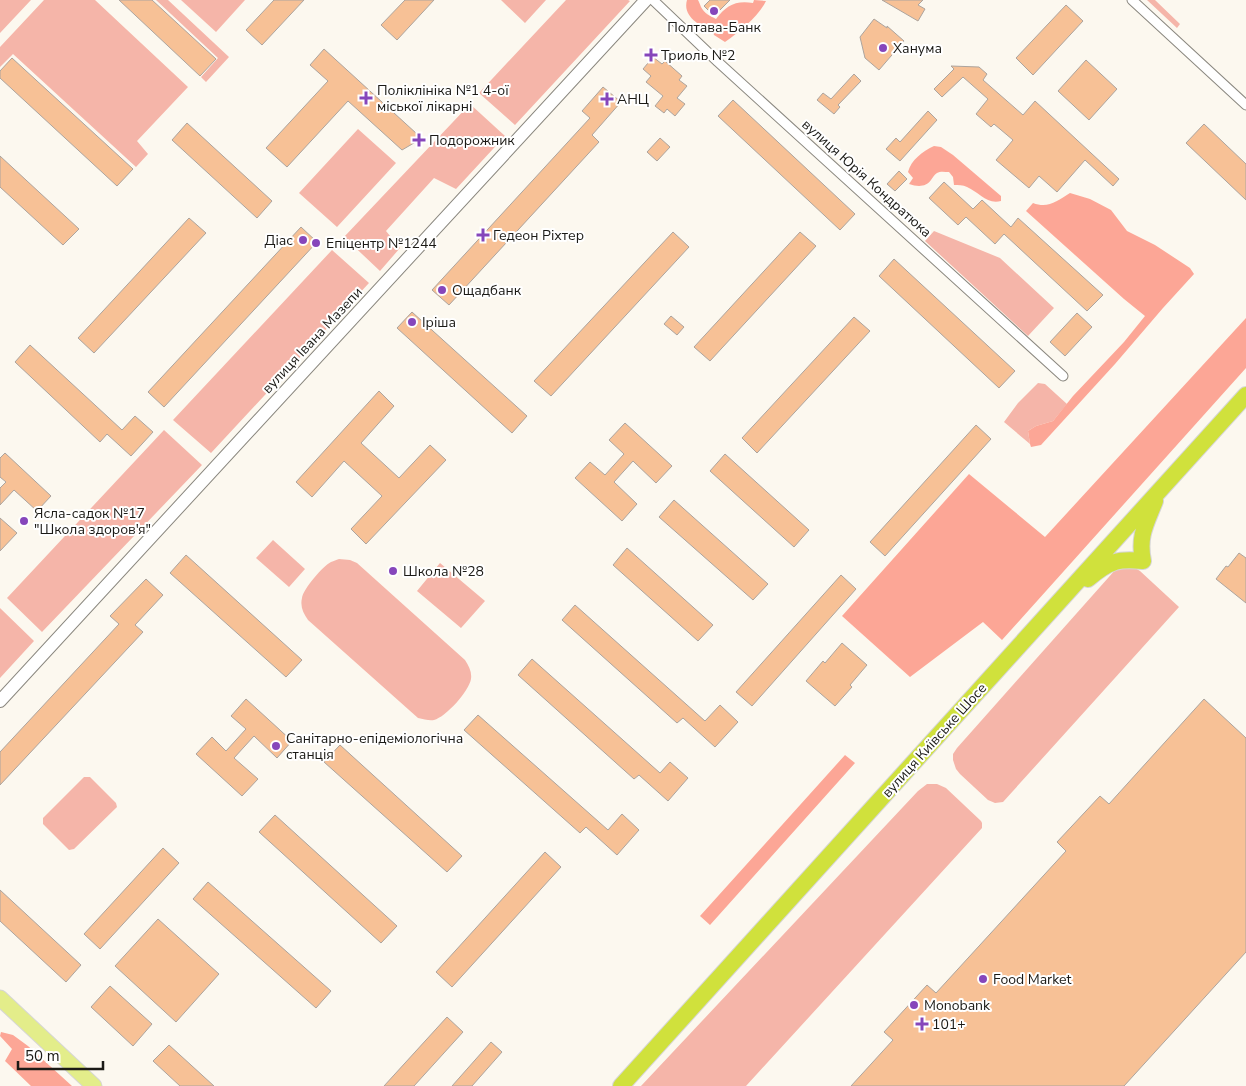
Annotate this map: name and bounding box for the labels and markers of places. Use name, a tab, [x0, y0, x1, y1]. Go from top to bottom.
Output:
marker: Полтава-Банк	[708, 5, 720, 17]
place label: Полтава-Банк	[667, 18, 761, 37]
place label: Ханума	[893, 39, 942, 58]
marker: Ханума	[877, 42, 889, 54]
place label: Триоль №2	[661, 46, 735, 65]
marker: Триоль №2	[645, 49, 657, 61]
place label: Поліклініка №1 4-ої міської лікарні	[377, 81, 509, 116]
place label: АНЦ	[617, 90, 649, 109]
marker: Поліклініка №1 4-ої міської лікарні	[359, 91, 373, 105]
marker: АНЦ	[601, 93, 613, 105]
place label: Подорожник	[429, 131, 515, 150]
marker: Подорожник	[413, 134, 425, 146]
place label: Гедеон Ріхтер	[493, 226, 584, 245]
marker: Гедеон Ріхтер	[477, 229, 489, 241]
place label: Діас	[265, 231, 293, 250]
marker: Діас	[297, 234, 309, 246]
place label: Епіцентр №1244	[326, 234, 437, 253]
marker: Епіцентр №1244	[310, 237, 322, 249]
place label: Ощадбанк	[452, 281, 522, 300]
marker: Ощадбанк	[436, 284, 448, 296]
place label: Іріша	[422, 313, 456, 332]
marker: Іріша	[406, 316, 418, 328]
place label: Ясла-садок №17 "Школа здоров'я"	[34, 504, 151, 539]
marker: Ясла-садок №17 "Школа здоров'я"	[18, 515, 30, 527]
place label: Школа №28	[403, 562, 484, 581]
marker: Школа №28	[387, 565, 399, 577]
place label: Санітарно-епідеміологічна станція	[286, 729, 463, 764]
marker: Санітарно-епідеміологічна станція	[270, 740, 282, 752]
place label: Food Market	[993, 970, 1071, 989]
marker: Food Market	[977, 973, 989, 985]
place label: Monobank	[924, 996, 991, 1015]
marker: Monobank	[908, 999, 920, 1011]
place label: 101+	[932, 1015, 966, 1034]
marker: 101+	[916, 1018, 928, 1030]

